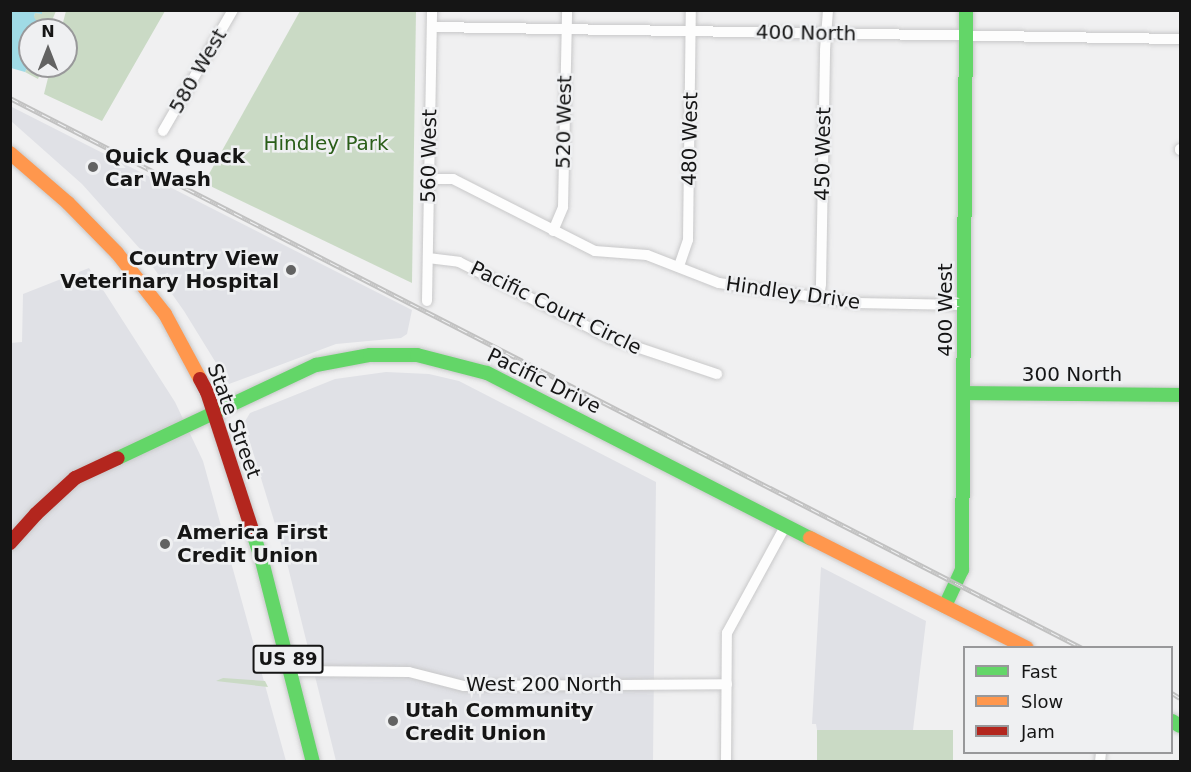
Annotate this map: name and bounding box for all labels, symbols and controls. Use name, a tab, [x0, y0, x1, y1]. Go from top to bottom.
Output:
north arrow	[18, 18, 78, 78]
street label: 400 North	[756, 20, 856, 46]
text: N	[41, 22, 55, 41]
street label: 580 West	[164, 24, 232, 118]
street label: 520 West	[551, 75, 577, 169]
street label: 480 West	[677, 92, 703, 186]
street label: 450 West	[810, 107, 836, 201]
street label: 560 West	[416, 109, 442, 203]
park label: Hindley Park	[263, 131, 389, 155]
place label: Quick Quack Car Wash	[105, 144, 245, 191]
marker: Quick Quack Car Wash	[86, 160, 100, 174]
place label: Country View Veterinary Hospital	[60, 246, 279, 293]
street label: Pacific Court Circle	[467, 256, 645, 360]
marker: Country View Veterinary Hospital	[284, 263, 298, 277]
street label: 400 West	[933, 263, 957, 357]
street label: Hindley Drive	[724, 272, 862, 314]
street label: Pacific Drive	[483, 343, 605, 419]
street label: State Street	[202, 360, 266, 482]
street label: 300 North	[1022, 362, 1122, 386]
place label: America First Credit Union	[177, 520, 328, 567]
marker: America First Credit Union	[158, 537, 172, 551]
road number: US 89	[252, 644, 324, 674]
legend	[963, 646, 1173, 754]
text: Fast	[1021, 661, 1057, 682]
street label: West 200 North	[466, 672, 622, 696]
text: Slow	[1021, 691, 1063, 712]
place label: Utah Community Credit Union	[405, 698, 594, 745]
marker: Utah Community Credit Union	[386, 714, 400, 728]
text: Jam	[1021, 721, 1055, 742]

